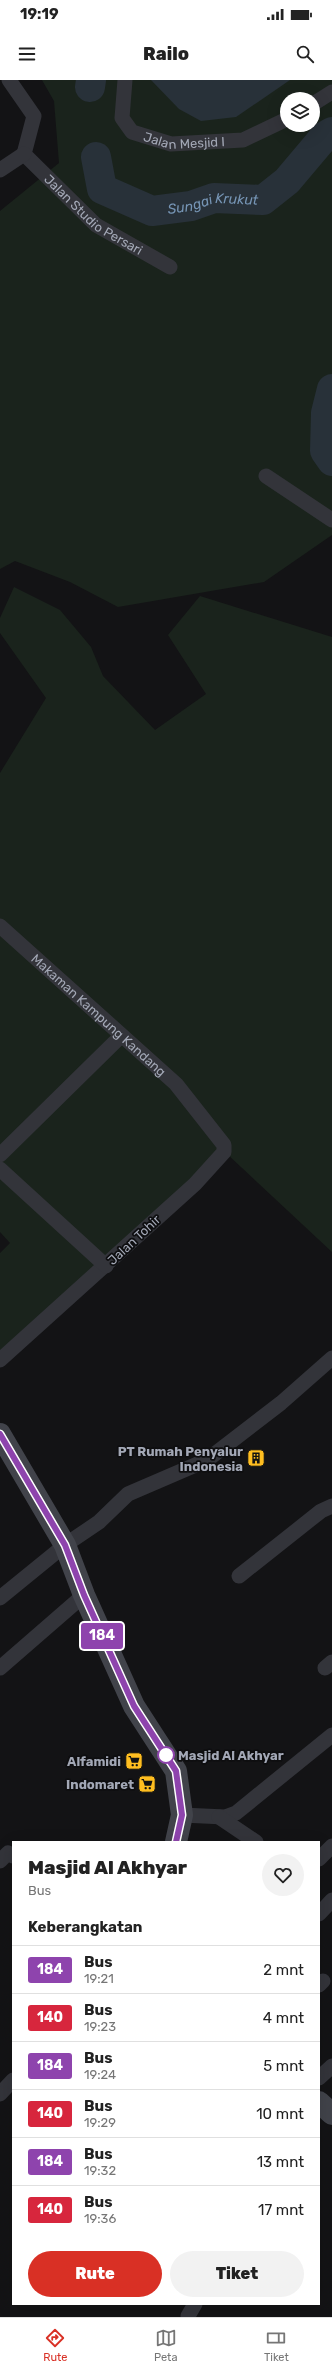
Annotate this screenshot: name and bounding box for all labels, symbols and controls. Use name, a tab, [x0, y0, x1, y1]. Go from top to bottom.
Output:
text: 19:19	[20, 5, 59, 23]
icon: menu	[16, 43, 38, 65]
text: Railo	[143, 43, 189, 65]
icon: search	[294, 43, 316, 65]
map controls	[280, 92, 320, 132]
button: layers	[280, 92, 320, 132]
street label: Jalan Mesjid I	[142, 129, 225, 152]
street label: Jalan Studio Persari	[41, 171, 146, 258]
water label: Sungai Krukut	[167, 190, 259, 217]
street label: Makaman Kampung Kandang	[29, 951, 169, 1080]
street label: Jalan Tohir	[105, 1212, 163, 1268]
place label: PT Rumah Penyalur Indonesia	[118, 1444, 243, 1474]
building icon: PT Rumah Penyalur Indonesia	[246, 1448, 266, 1468]
line badge: 184	[79, 1623, 125, 1649]
text: 184	[89, 1627, 115, 1644]
marker: Masjid Al Akhyar	[157, 1746, 175, 1764]
place label: Masjid Al Akhyar	[178, 1748, 284, 1763]
supermarket icon: Alfamidi	[124, 1751, 144, 1771]
place label: Alfamidi	[67, 1754, 121, 1769]
supermarket icon: Indomaret	[137, 1774, 157, 1794]
place label: Indomaret	[66, 1777, 134, 1792]
button: heart	[262, 1854, 304, 1896]
text: Masjid Al Akhyar	[28, 1856, 187, 1879]
text: Bus	[28, 1883, 51, 1898]
text: Keberangkatan	[28, 1918, 142, 1936]
text: Bus	[84, 1953, 112, 1971]
text: 184	[37, 1961, 63, 1978]
text: 2 mnt	[263, 1961, 304, 1979]
text: 19:21	[84, 1971, 114, 1986]
text: Bus	[84, 2001, 112, 2019]
text: 140	[37, 2009, 63, 2026]
text: 4 mnt	[263, 2009, 304, 2027]
text: 19:23	[84, 2019, 116, 2034]
text: Bus	[84, 2049, 112, 2067]
text: 184	[37, 2057, 63, 2074]
text: 5 mnt	[263, 2057, 304, 2075]
text: 19:24	[84, 2067, 116, 2082]
text: Bus	[84, 2097, 112, 2115]
text: 140	[37, 2105, 63, 2122]
text: 10 mnt	[256, 2105, 304, 2123]
text: 19:29	[84, 2115, 116, 2130]
text: Bus	[84, 2145, 112, 2163]
text: 184	[37, 2153, 63, 2170]
text: 13 mnt	[257, 2153, 304, 2171]
text: 19:32	[84, 2163, 116, 2178]
text: Bus	[84, 2193, 112, 2211]
text: 140	[37, 2201, 63, 2218]
text: 17 mnt	[258, 2201, 304, 2219]
text: 19:36	[84, 2211, 116, 2226]
button: Rute	[28, 2251, 162, 2297]
button: Tiket	[170, 2251, 304, 2297]
tab: Rute	[43, 2327, 68, 2364]
tab: Peta	[154, 2327, 177, 2364]
tab: Tiket	[264, 2327, 289, 2364]

